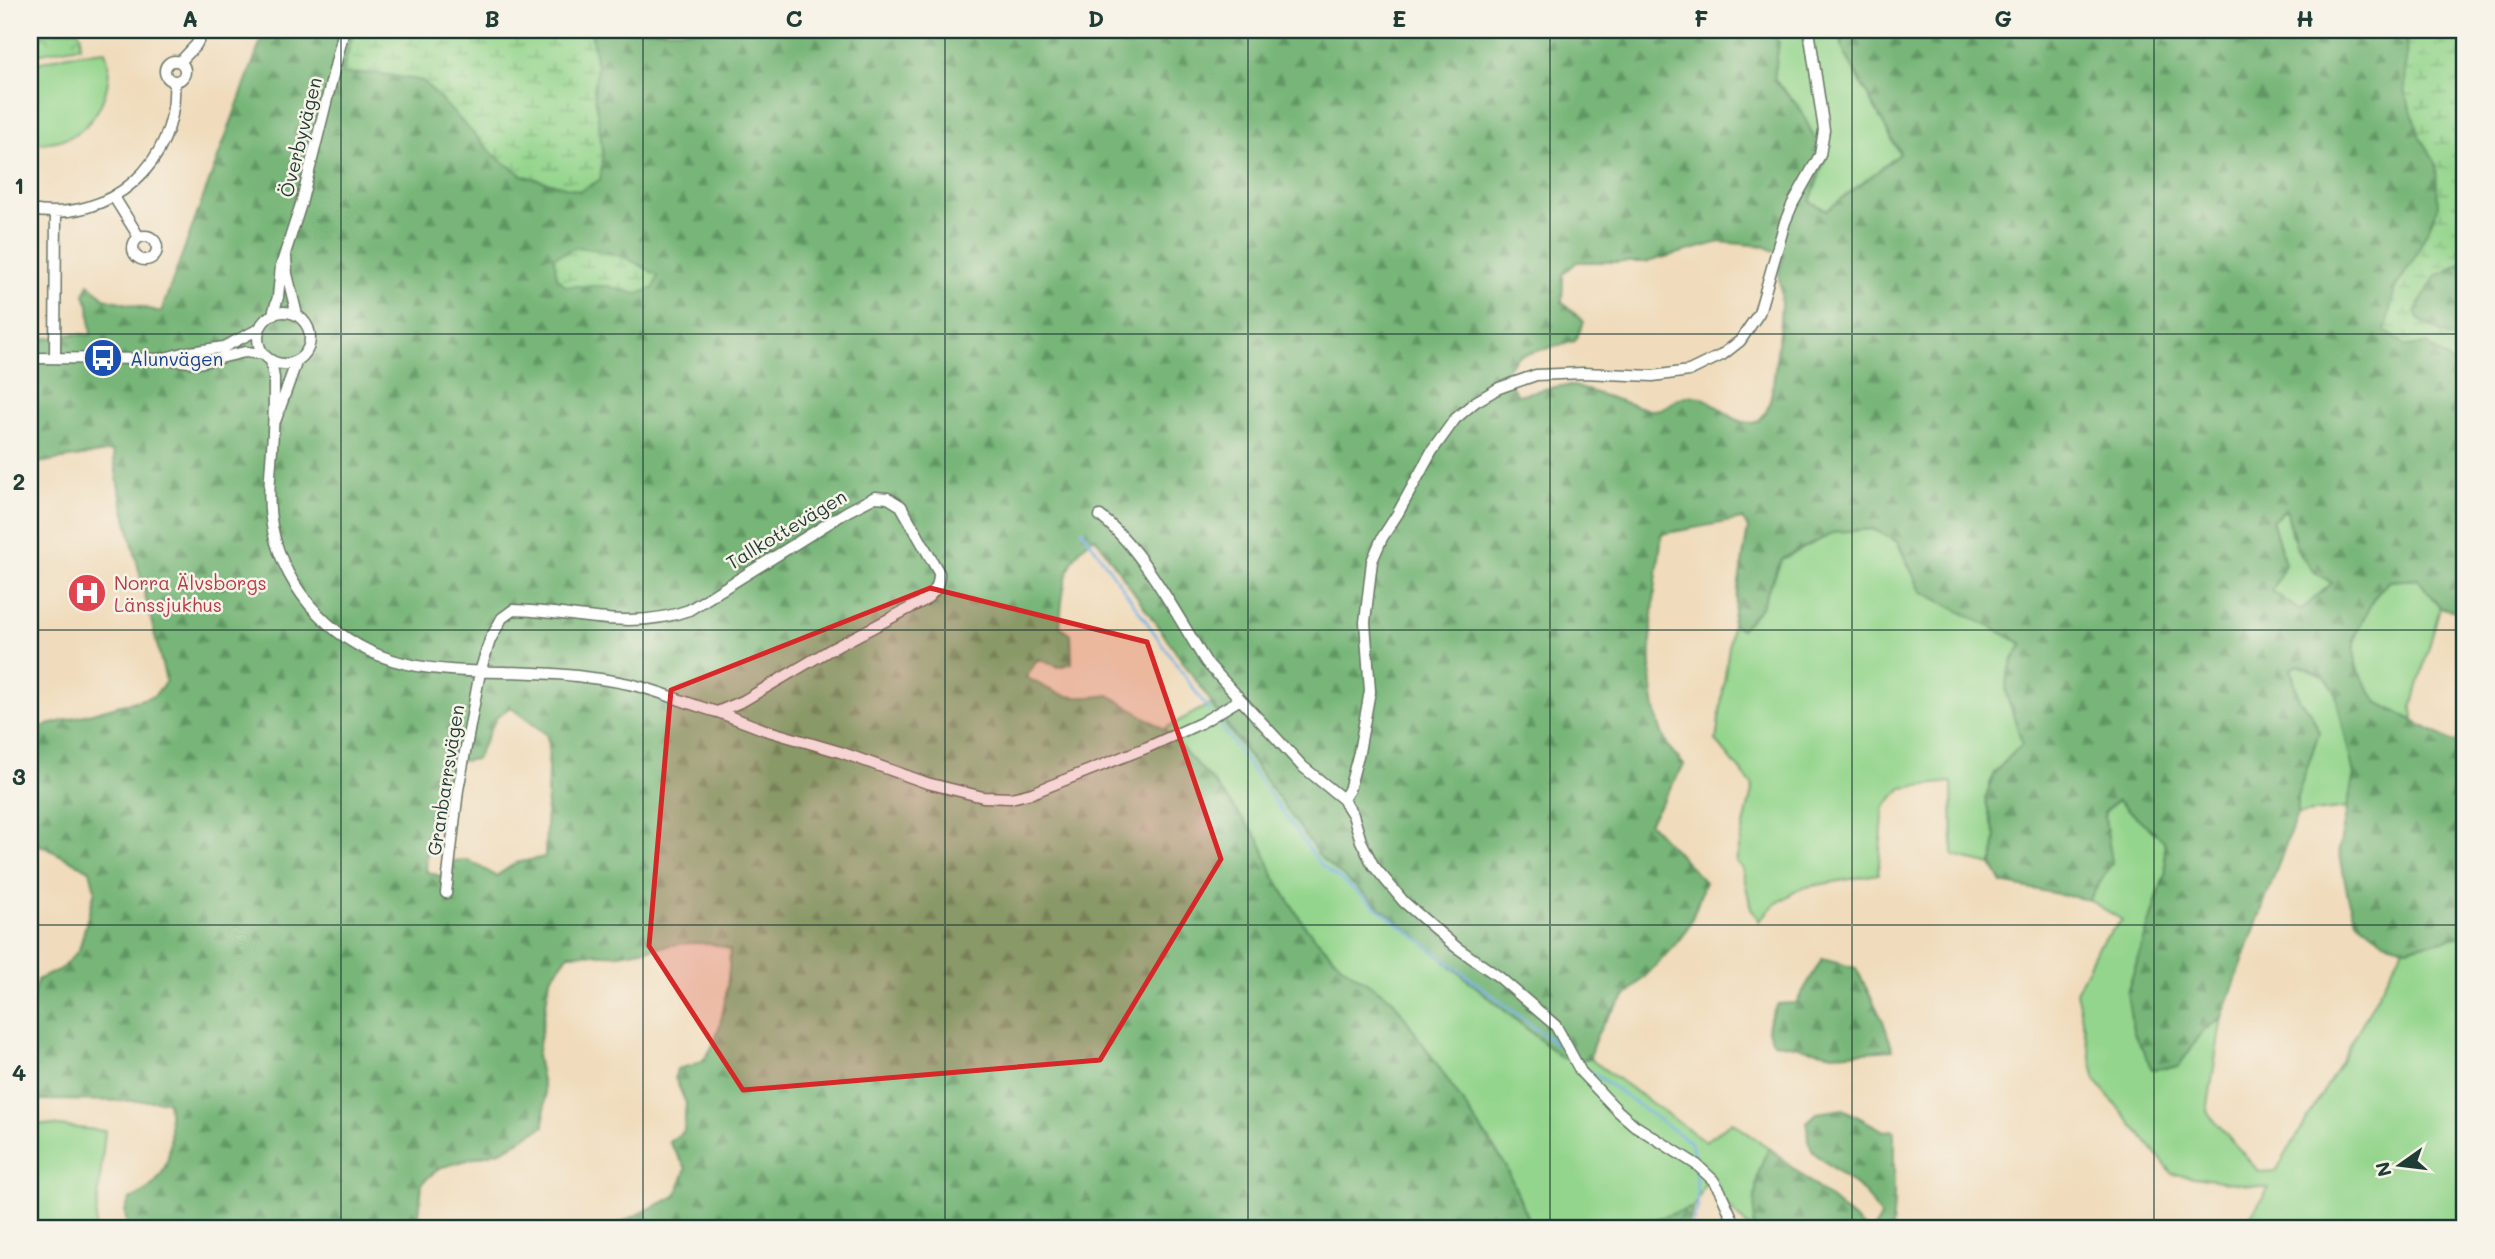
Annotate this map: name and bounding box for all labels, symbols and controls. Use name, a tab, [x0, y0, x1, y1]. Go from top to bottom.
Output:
text: A	[182, 3, 198, 33]
text: B	[484, 3, 500, 33]
text: C	[785, 3, 803, 33]
text: D	[1088, 3, 1104, 33]
text: E	[1392, 3, 1406, 33]
text: F	[1694, 3, 1708, 33]
text: G	[1994, 3, 2012, 33]
text: H	[2296, 3, 2314, 33]
street label: Överbyvägen	[273, 74, 327, 200]
text: 1	[14, 170, 24, 200]
bus stop icon: Alunvägen	[82, 337, 124, 379]
place label: Alunvägen	[130, 346, 223, 371]
text: 2	[13, 466, 25, 496]
street label: Tallkottevägen	[721, 483, 851, 575]
place label: Norra Älvsborgs Länssjukhus	[114, 570, 267, 617]
hospital icon: Norra Älvsborgs Länssjukhus	[66, 572, 108, 614]
street label: Granbarrsvägen	[421, 703, 469, 857]
text: 3	[12, 761, 26, 791]
text: 4	[12, 1057, 26, 1087]
north arrow	[2366, 1130, 2436, 1200]
text: N	[2369, 1159, 2397, 1179]

